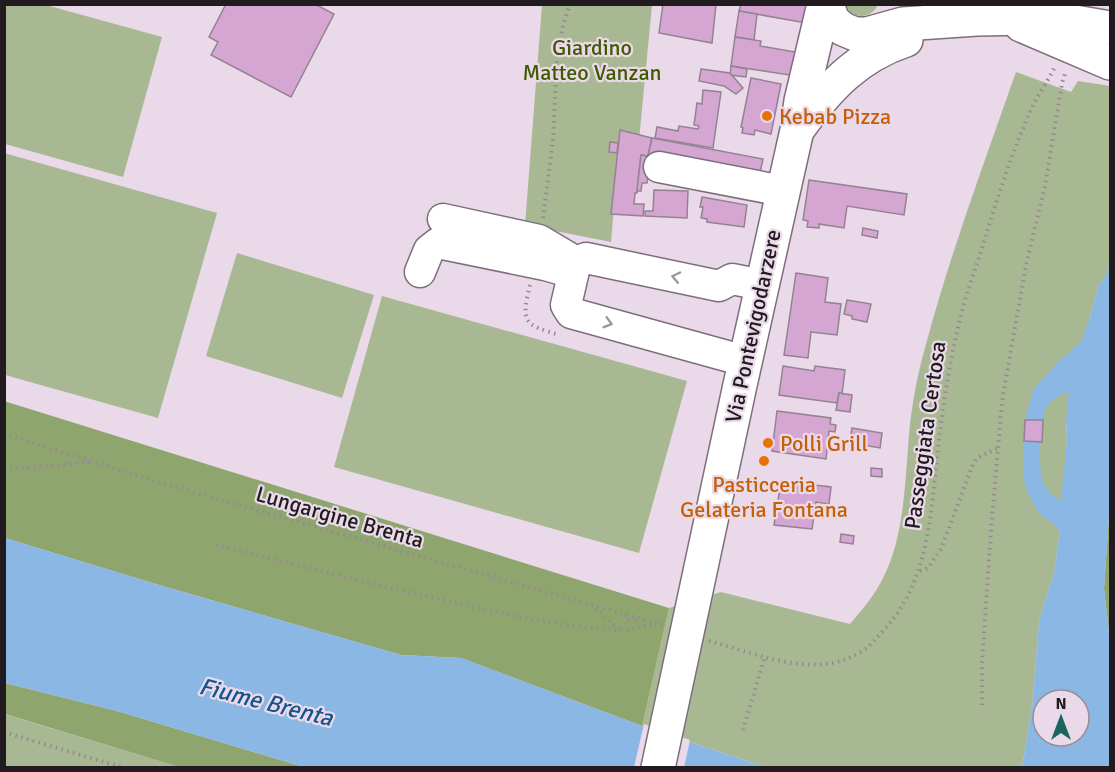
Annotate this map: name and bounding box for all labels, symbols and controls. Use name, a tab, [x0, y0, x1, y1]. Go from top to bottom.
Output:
park label: Giardino Matteo Vanzan	[522, 34, 662, 86]
place label: Kebab Pizza	[779, 103, 891, 130]
marker: Kebab Pizza	[760, 109, 774, 123]
street label: Via Pontevigodarzere	[719, 227, 787, 425]
one-way arrow	[672, 271, 682, 284]
one-way arrow	[602, 316, 613, 328]
street label: Passeggiata Certosa	[898, 339, 952, 531]
place label: Polli Grill	[780, 430, 868, 457]
marker: Polli Grill	[761, 436, 775, 450]
marker: Pasticceria Gelateria Fontana	[757, 454, 771, 468]
place label: Pasticceria Gelateria Fontana	[680, 471, 848, 523]
street label: Lungargine Brenta	[253, 480, 427, 554]
water label: Fiume Brenta	[196, 671, 337, 733]
north arrow	[1031, 688, 1091, 748]
text: N	[1055, 694, 1067, 714]

